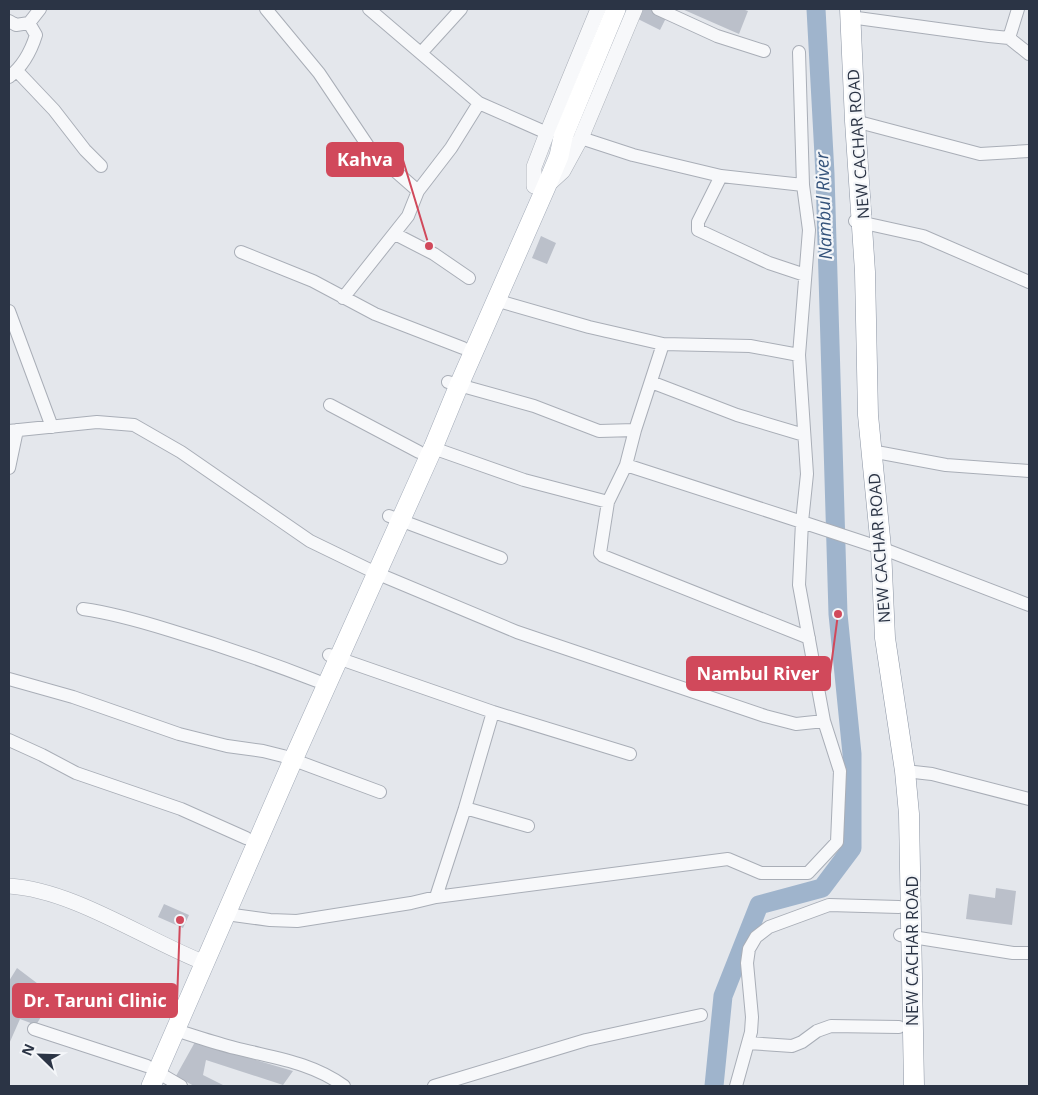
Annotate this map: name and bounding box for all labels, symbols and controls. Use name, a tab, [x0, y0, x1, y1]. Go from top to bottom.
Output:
street label: NEW CACHAR ROAD	[842, 68, 874, 220]
callout: Kahva	[327, 143, 403, 176]
text: Kahva	[337, 147, 393, 171]
water label: Nambul River	[809, 151, 837, 260]
street label: NEW CACHAR ROAD	[863, 472, 895, 624]
callout: Nambul River	[687, 657, 830, 690]
text: Nambul River	[697, 661, 820, 685]
street label: NEW CACHAR ROAD	[901, 876, 923, 1026]
callout: Dr. Taruni Clinic	[13, 984, 177, 1017]
text: Dr. Taruni Clinic	[23, 988, 167, 1012]
north arrow	[15, 1030, 65, 1080]
text: N	[17, 1041, 39, 1059]

